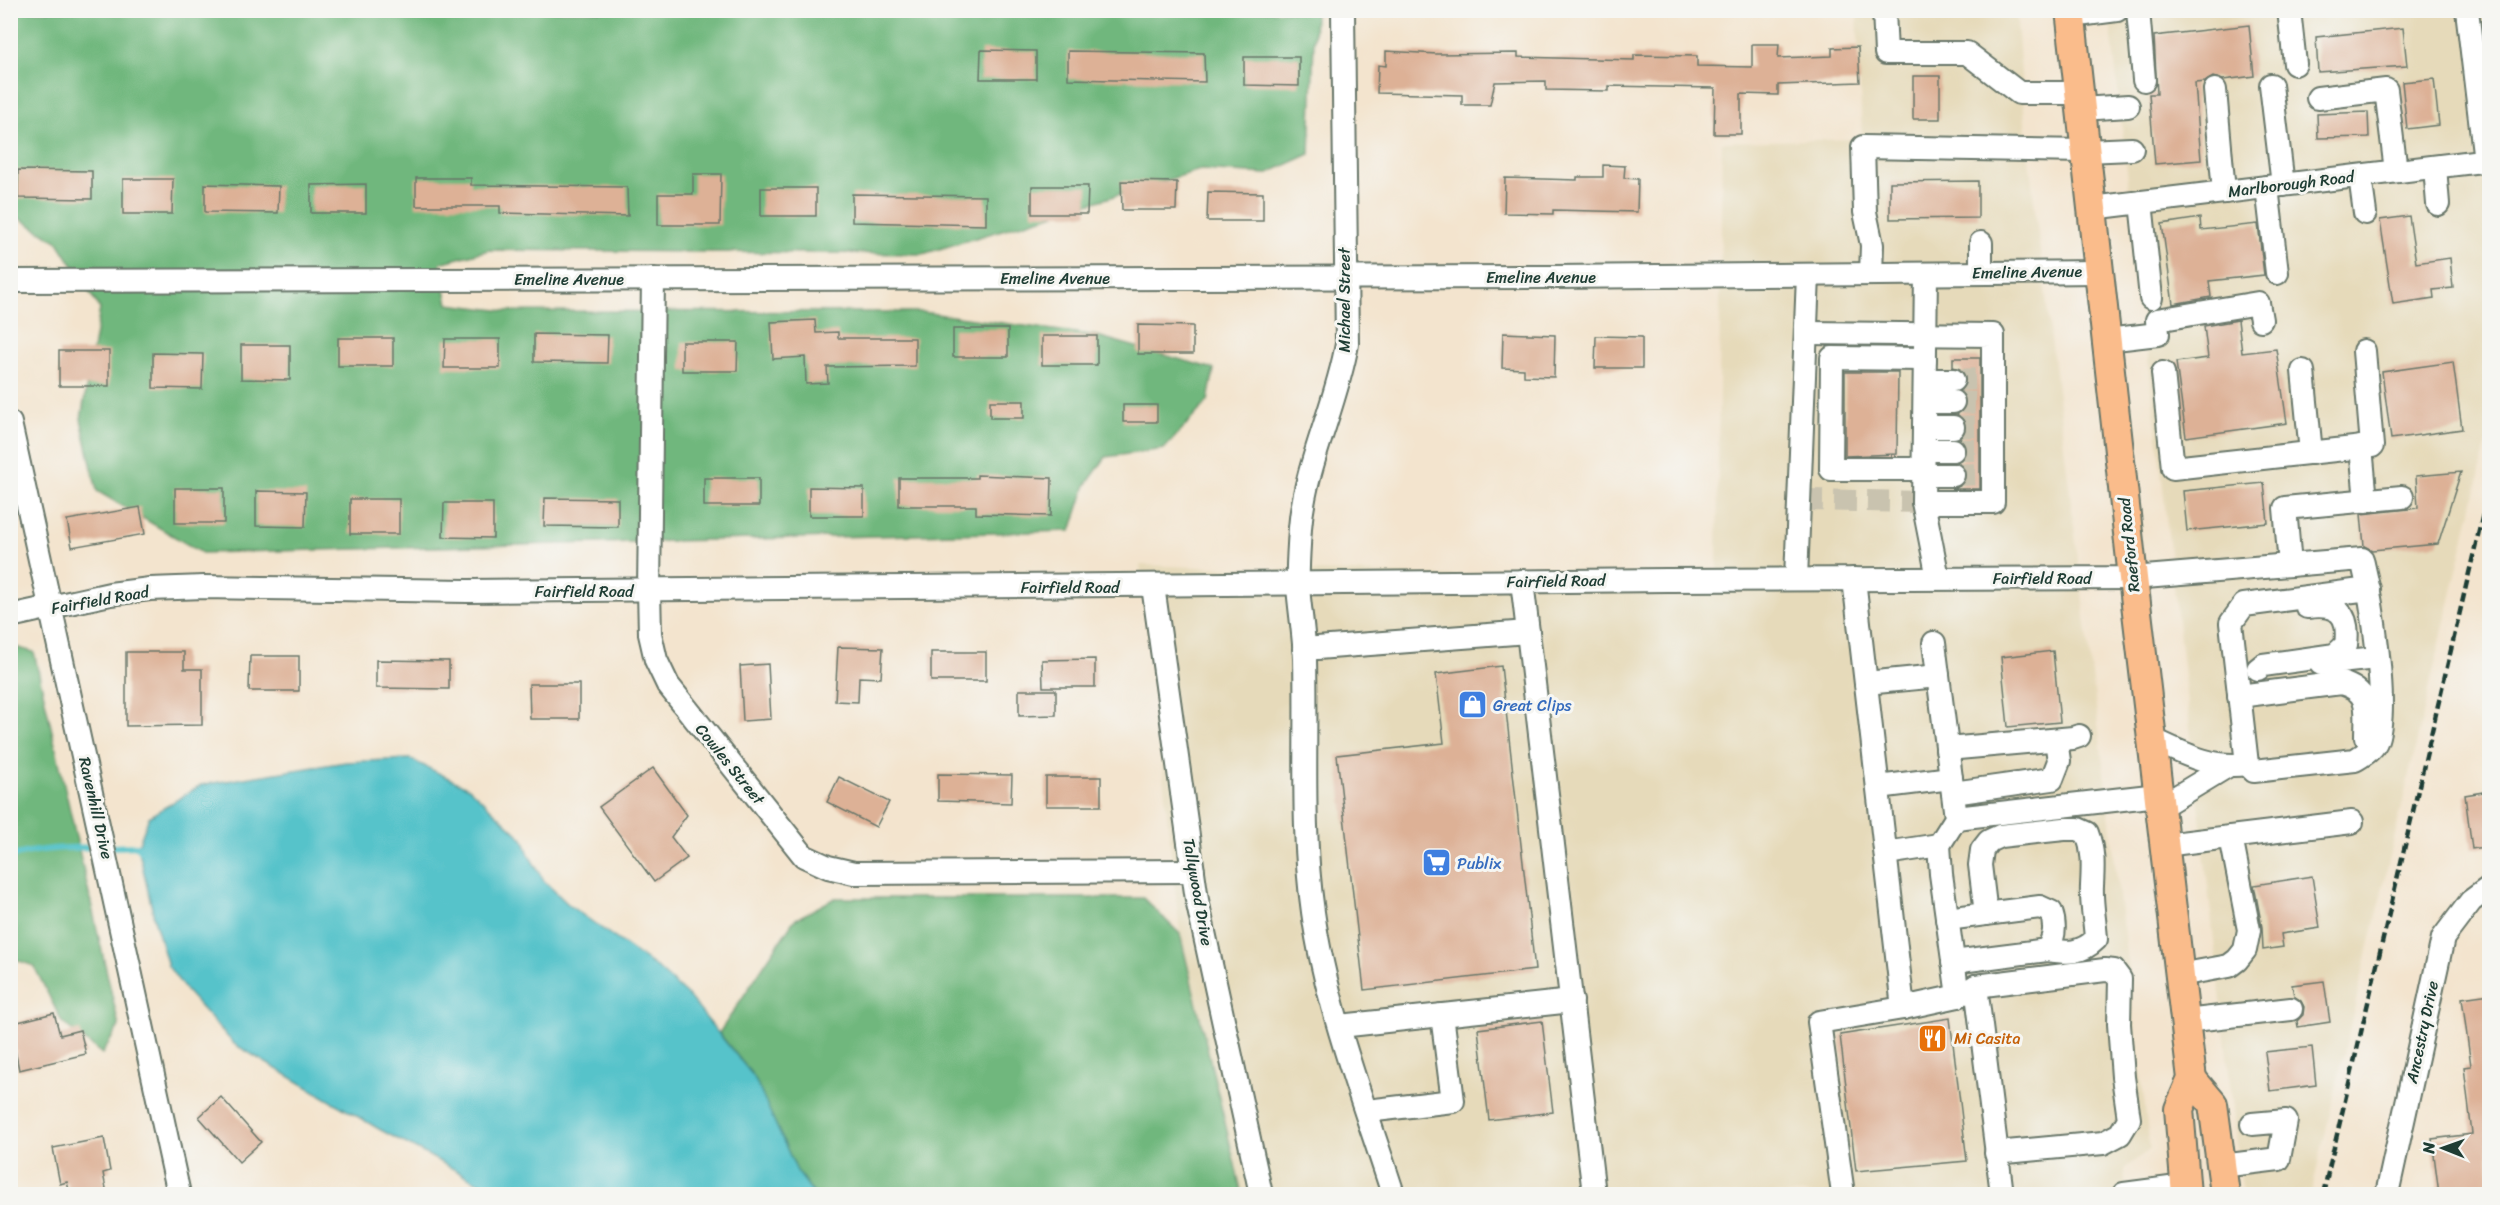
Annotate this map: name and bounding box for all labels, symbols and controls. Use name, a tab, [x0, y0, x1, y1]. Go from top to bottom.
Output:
street label: Marlborough Road	[2226, 162, 2357, 206]
street label: Michael Street	[1330, 247, 1359, 352]
street label: Emeline Avenue	[1972, 257, 2083, 287]
street label: Emeline Avenue	[1486, 263, 1596, 292]
street label: Emeline Avenue	[1000, 264, 1110, 293]
street label: Emeline Avenue	[514, 265, 624, 294]
street label: Raeford Road	[2109, 495, 2148, 593]
street label: Fairfield Road	[1993, 564, 2093, 593]
street label: Fairfield Road	[1506, 566, 1607, 596]
street label: Fairfield Road	[1021, 573, 1121, 602]
street label: Fairfield Road	[49, 577, 153, 623]
street label: Fairfield Road	[535, 577, 635, 606]
shop icon: Great Clips	[1456, 689, 1488, 721]
place label: Great Clips	[1493, 691, 1572, 720]
street label: Cowles Street	[688, 717, 773, 812]
street label: Ravenhill Drive	[70, 754, 122, 862]
street label: Tallywood Drive	[1174, 836, 1222, 948]
supermarket icon: Publix	[1420, 847, 1452, 879]
place label: Publix	[1457, 849, 1502, 878]
street label: Ancestry Drive	[2397, 978, 2447, 1087]
restaurant icon: Mi Casita	[1917, 1022, 1949, 1054]
place label: Mi Casita	[1954, 1024, 2020, 1053]
north arrow	[2413, 1118, 2473, 1178]
text: N	[2414, 1141, 2443, 1155]

